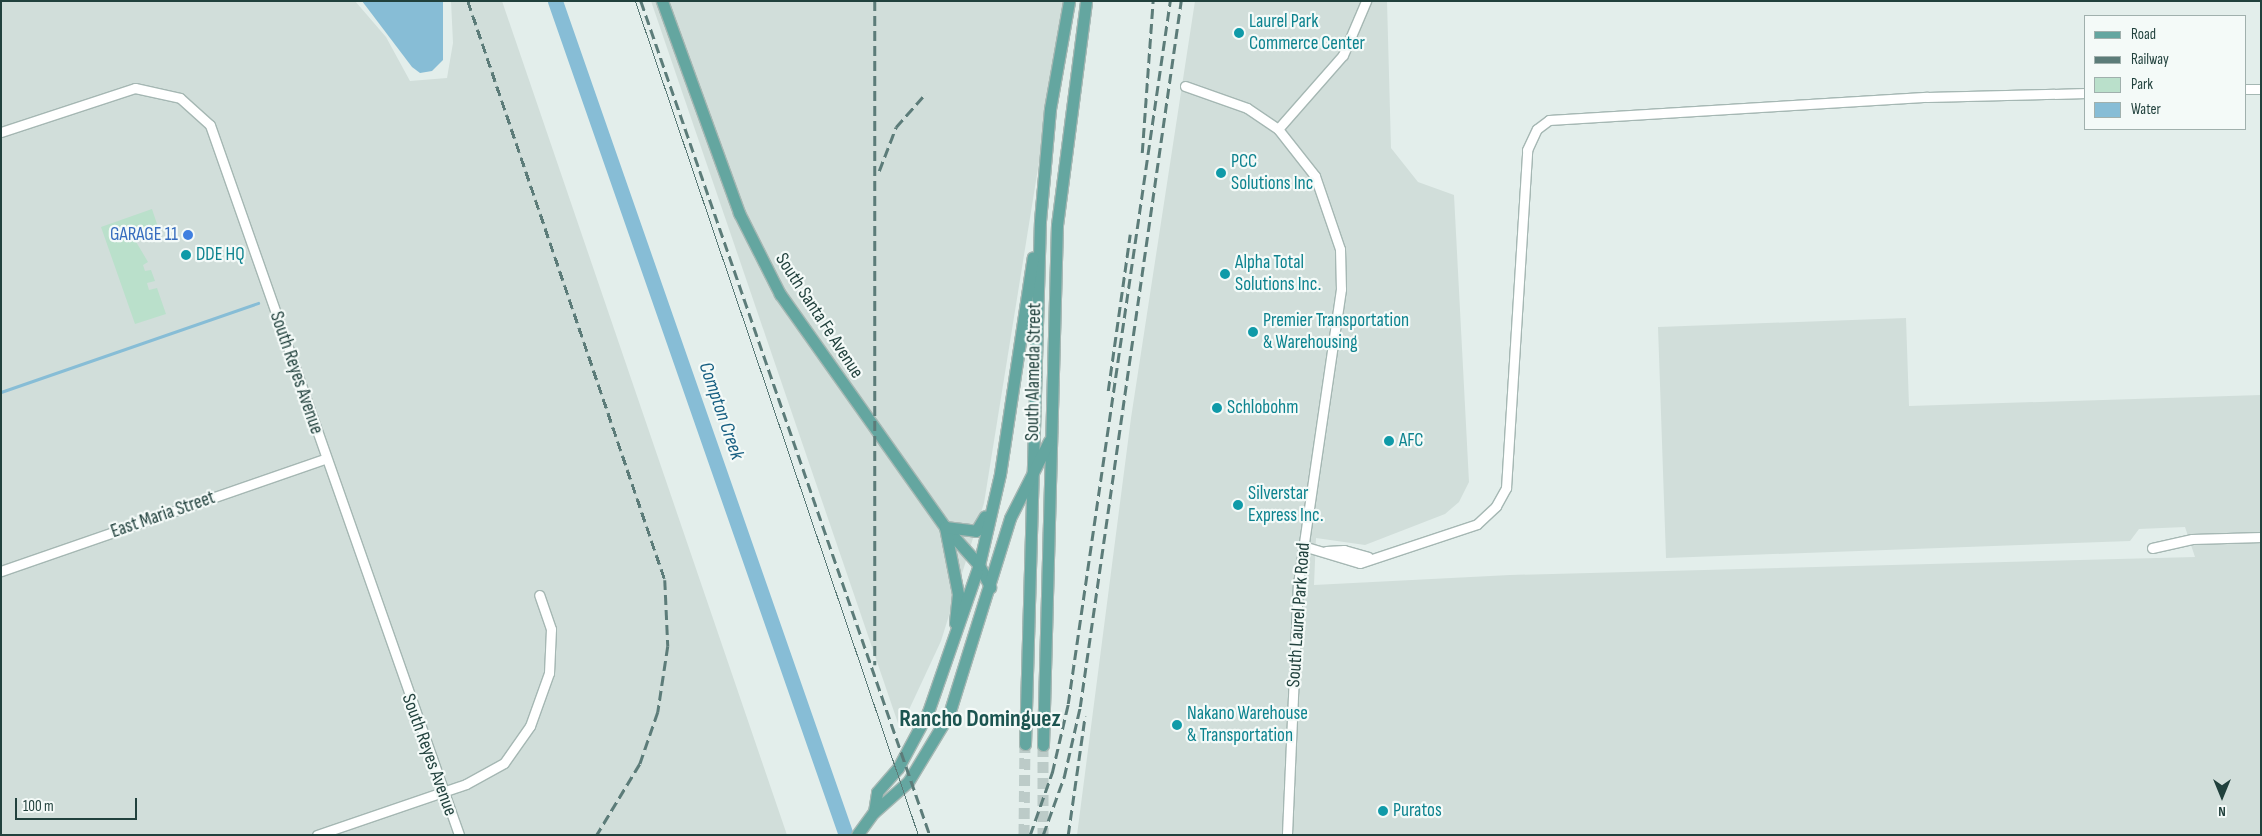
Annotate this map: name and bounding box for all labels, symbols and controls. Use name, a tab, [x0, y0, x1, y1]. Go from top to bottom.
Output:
place label: Laurel Park Commerce Center	[1249, 11, 1365, 55]
legend	[2084, 15, 2247, 130]
text: Road	[2131, 25, 2156, 44]
marker: Laurel Park Commerce Center	[1233, 27, 1245, 39]
text: Railway	[2131, 50, 2169, 69]
text: Park	[2131, 75, 2153, 94]
text: Water	[2131, 100, 2161, 119]
place label: PCC Solutions Inc	[1231, 151, 1313, 195]
marker: PCC Solutions Inc	[1215, 167, 1227, 179]
place label: GARAGE 11	[110, 224, 178, 246]
marker: GARAGE 11	[182, 229, 194, 241]
place label: DDE HQ	[196, 244, 245, 266]
marker: DDE HQ	[180, 249, 192, 261]
street label: South Santa Fe Avenue	[770, 249, 868, 383]
place label: Alpha Total Solutions Inc.	[1235, 252, 1321, 296]
marker: Alpha Total Solutions Inc.	[1219, 268, 1231, 280]
street label: South Alameda Street	[1021, 303, 1047, 441]
street label: South Reyes Avenue	[264, 309, 328, 437]
place label: Premier Transportation & Warehousing	[1263, 310, 1409, 354]
marker: Premier Transportation & Warehousing	[1247, 326, 1259, 338]
water label: Compton Creek	[693, 359, 749, 463]
place label: Schlobohm	[1227, 397, 1298, 419]
marker: Schlobohm	[1211, 402, 1223, 414]
place label: AFC	[1399, 430, 1424, 452]
marker: AFC	[1383, 435, 1395, 447]
place label: Silverstar Express Inc.	[1248, 483, 1324, 527]
street label: East Maria Street	[108, 487, 218, 543]
marker: Silverstar Express Inc.	[1232, 499, 1244, 511]
street label: South Laurel Park Road	[1283, 542, 1315, 688]
street label: South Reyes Avenue	[396, 691, 462, 819]
place label: Nakano Warehouse & Transportation	[1187, 703, 1308, 747]
district label: Rancho Dominguez	[899, 705, 1061, 733]
marker: Nakano Warehouse & Transportation	[1171, 719, 1183, 731]
north arrow	[2197, 771, 2247, 821]
scale bar	[18, 788, 140, 820]
text: 100 m	[23, 797, 54, 816]
place label: Puratos	[1393, 800, 1442, 822]
text: N	[2218, 803, 2226, 820]
marker: Puratos	[1377, 805, 1389, 817]

